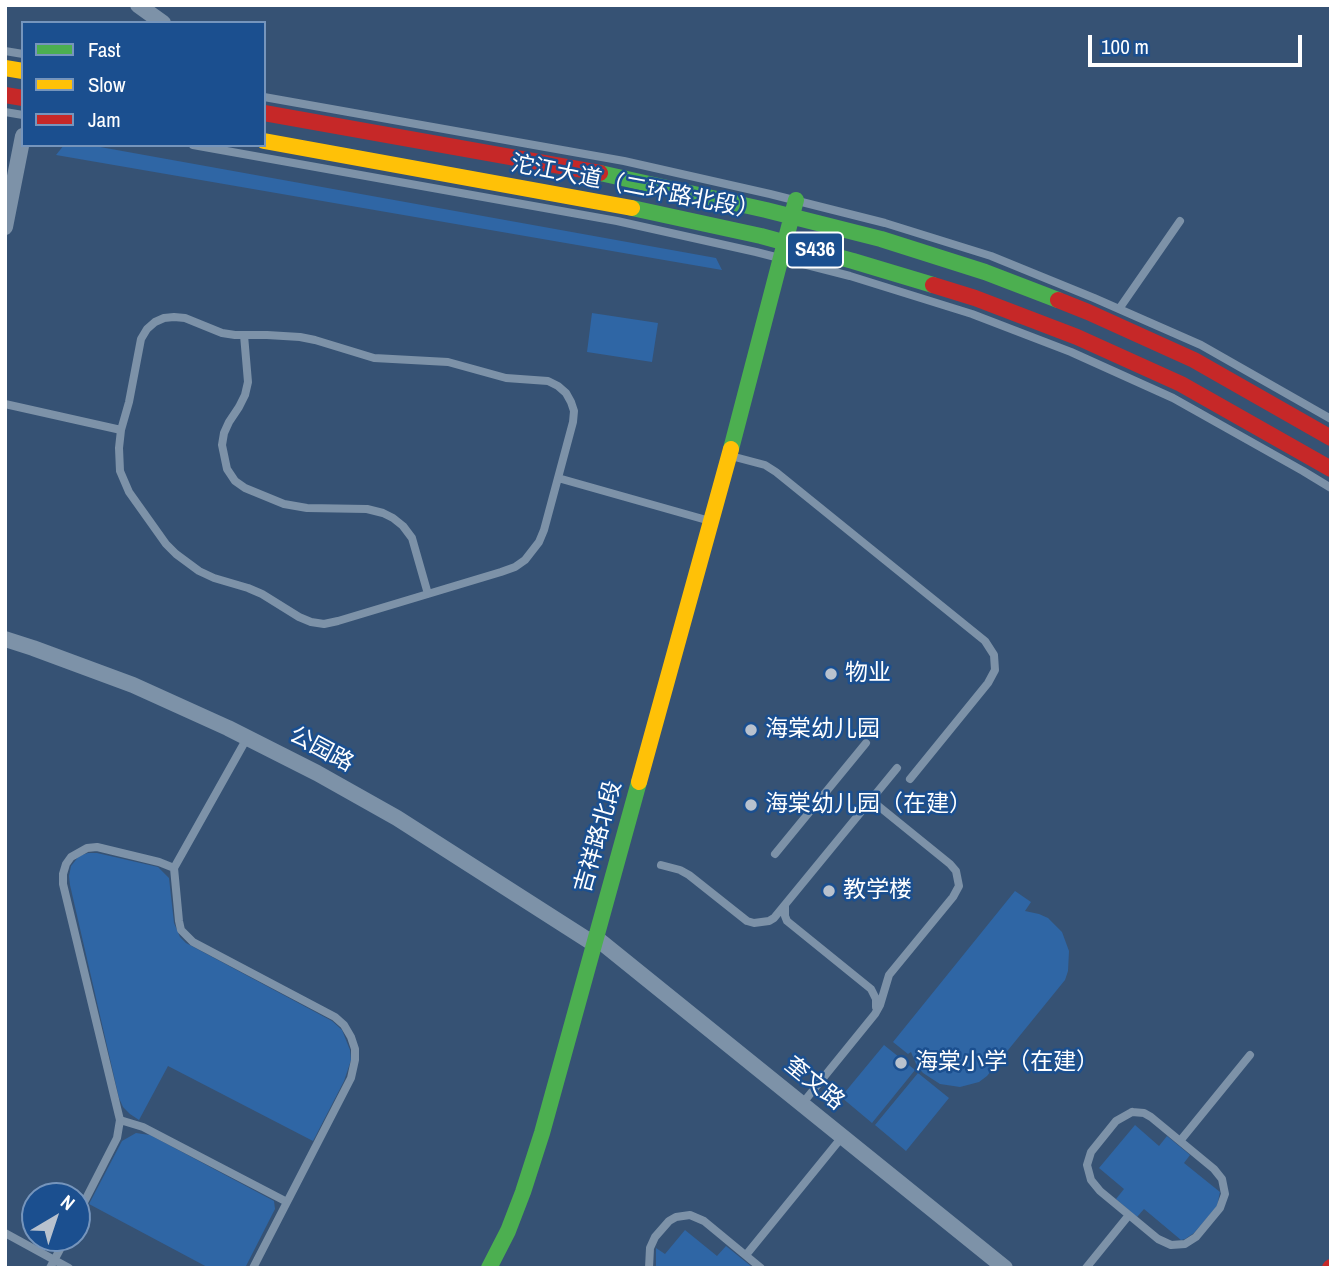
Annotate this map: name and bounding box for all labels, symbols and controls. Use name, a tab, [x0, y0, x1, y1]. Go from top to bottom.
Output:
legend	[21, 21, 266, 147]
scale bar	[1091, 21, 1304, 65]
text: 100 m	[1101, 32, 1149, 61]
text: Fast	[88, 35, 121, 64]
text: Slow	[88, 70, 125, 99]
text: Jam	[88, 105, 121, 134]
street label: 沱江大道（二环路北段）	[508, 150, 762, 226]
road number: S436	[787, 232, 843, 268]
place label: 物业	[845, 660, 891, 688]
marker: 物业	[823, 666, 839, 682]
place label: 海棠幼儿园	[765, 716, 880, 744]
street label: 公园路	[284, 722, 358, 778]
marker: 海棠幼儿园	[743, 722, 759, 738]
street label: 吉祥路北段	[570, 778, 628, 896]
place label: 海棠幼儿园（在建）	[765, 791, 972, 819]
marker: 海棠幼儿园（在建）	[743, 797, 759, 813]
place label: 教学楼	[843, 877, 912, 905]
marker: 教学楼	[821, 883, 837, 899]
place label: 海棠小学（在建）	[915, 1049, 1099, 1077]
street label: 奎文路	[779, 1052, 849, 1116]
marker: 海棠小学（在建）	[893, 1055, 909, 1071]
north arrow	[21, 1182, 91, 1252]
text: N	[55, 1189, 81, 1216]

